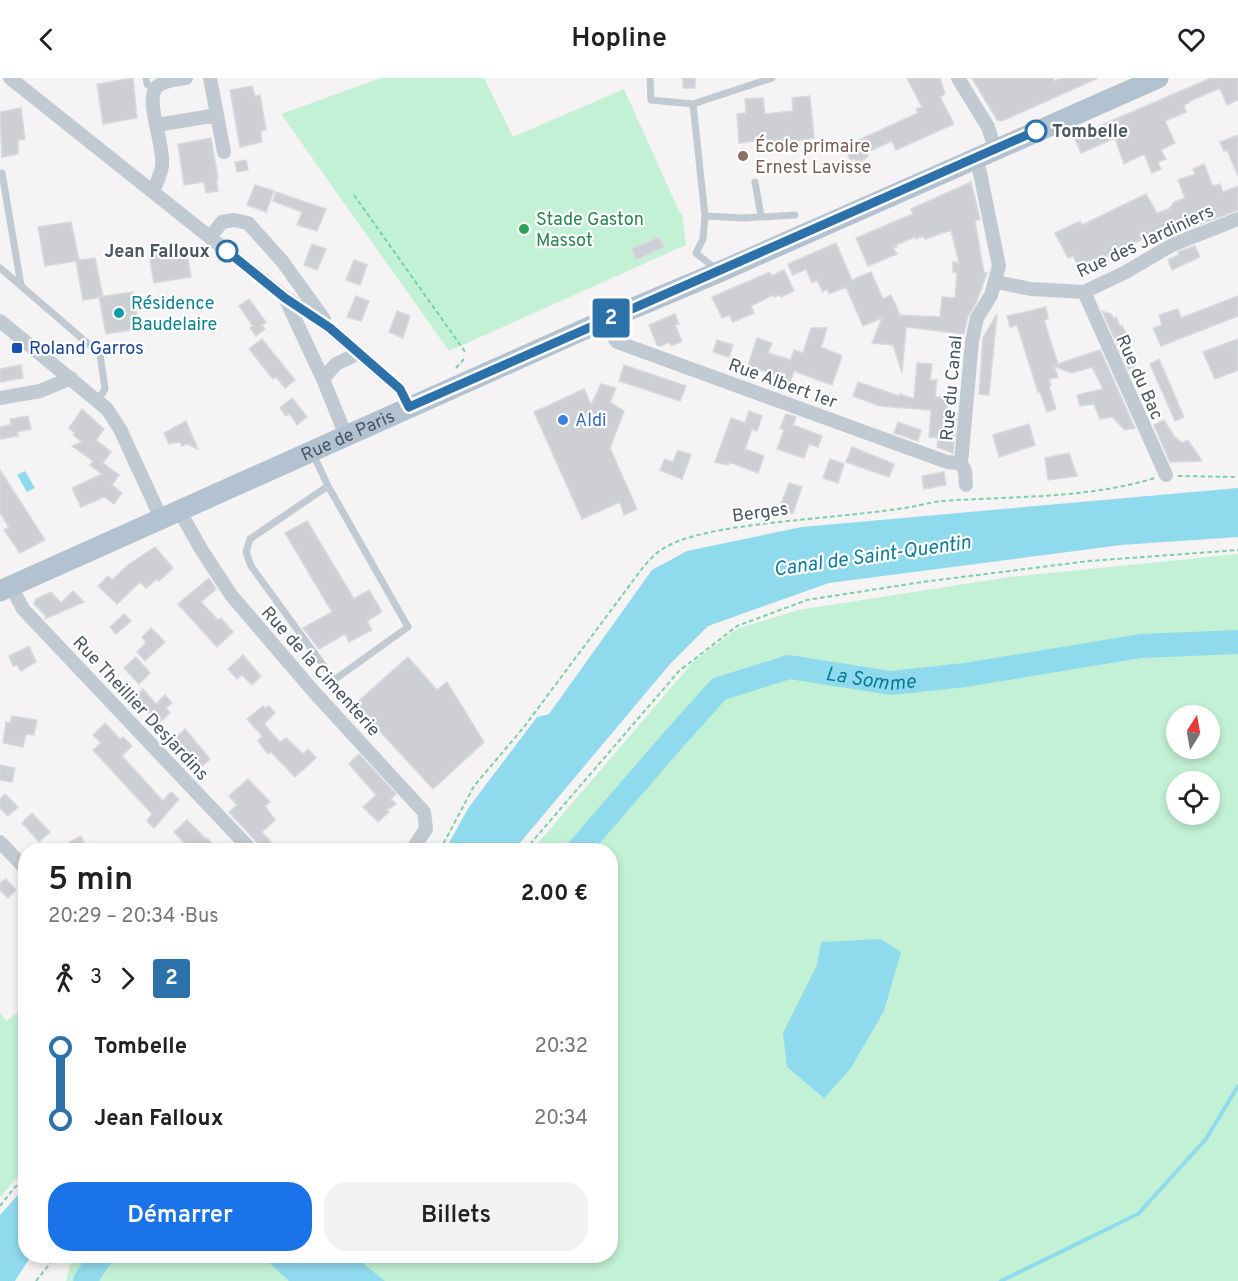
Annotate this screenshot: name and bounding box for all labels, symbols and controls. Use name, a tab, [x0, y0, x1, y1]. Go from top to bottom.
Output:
text: Hopline	[571, 22, 667, 56]
icon: back	[30, 23, 63, 56]
icon: heart	[1175, 23, 1208, 56]
marker: Tombelle	[1025, 120, 1047, 142]
place label: Tombelle	[1052, 121, 1128, 144]
place label: École primaire Ernest Lavisse	[755, 134, 871, 180]
marker: École primaire Ernest Lavisse	[736, 149, 750, 163]
street label: Rue des Jardiniers	[1073, 201, 1218, 284]
place label: Stade Gaston Massot	[536, 209, 644, 253]
marker: Stade Gaston Massot	[517, 222, 531, 236]
marker: Jean Falloux	[216, 240, 238, 262]
place label: Jean Falloux	[104, 241, 210, 264]
place label: Résidence Baudelaire	[131, 293, 217, 337]
line badge: 2	[592, 298, 630, 338]
text: 2	[605, 305, 617, 332]
marker: Résidence Baudelaire	[112, 306, 126, 320]
street label: Rue du Bac	[1110, 331, 1168, 424]
street label: Rue du Canal	[936, 334, 969, 442]
place label: Roland Garros	[29, 338, 144, 361]
marker: Roland Garros	[10, 341, 24, 355]
street label: Rue Albert 1er	[725, 354, 840, 415]
street label: Rue de Paris	[298, 406, 399, 468]
place label: Aldi	[575, 410, 607, 433]
marker: Aldi	[556, 413, 570, 427]
street label: Berges	[731, 498, 790, 529]
water label: Canal de Saint-Quentin	[772, 530, 973, 584]
street label: Rue de la Cimenterie	[255, 602, 384, 742]
street label: Rue Theillier Desjardins	[67, 632, 213, 786]
water label: La Somme	[824, 662, 918, 698]
north arrow	[1166, 705, 1220, 759]
map controls	[1166, 705, 1220, 825]
button: locate	[1166, 771, 1220, 825]
text: 5 min	[48, 860, 133, 902]
text: 2.00 €	[521, 881, 588, 908]
text: 20:29 – 20:34 · Bus	[48, 904, 219, 930]
icon: walk	[48, 962, 81, 995]
icon: forward	[111, 962, 144, 995]
text: 3	[90, 965, 102, 991]
text: 2	[165, 965, 178, 992]
text: Tombelle	[94, 1034, 187, 1061]
text: 20:32	[535, 1034, 588, 1060]
text: Jean Falloux	[94, 1106, 223, 1133]
text: 20:34	[534, 1106, 588, 1132]
button: Démarrer	[48, 1182, 312, 1251]
button: Billets	[324, 1182, 588, 1251]

